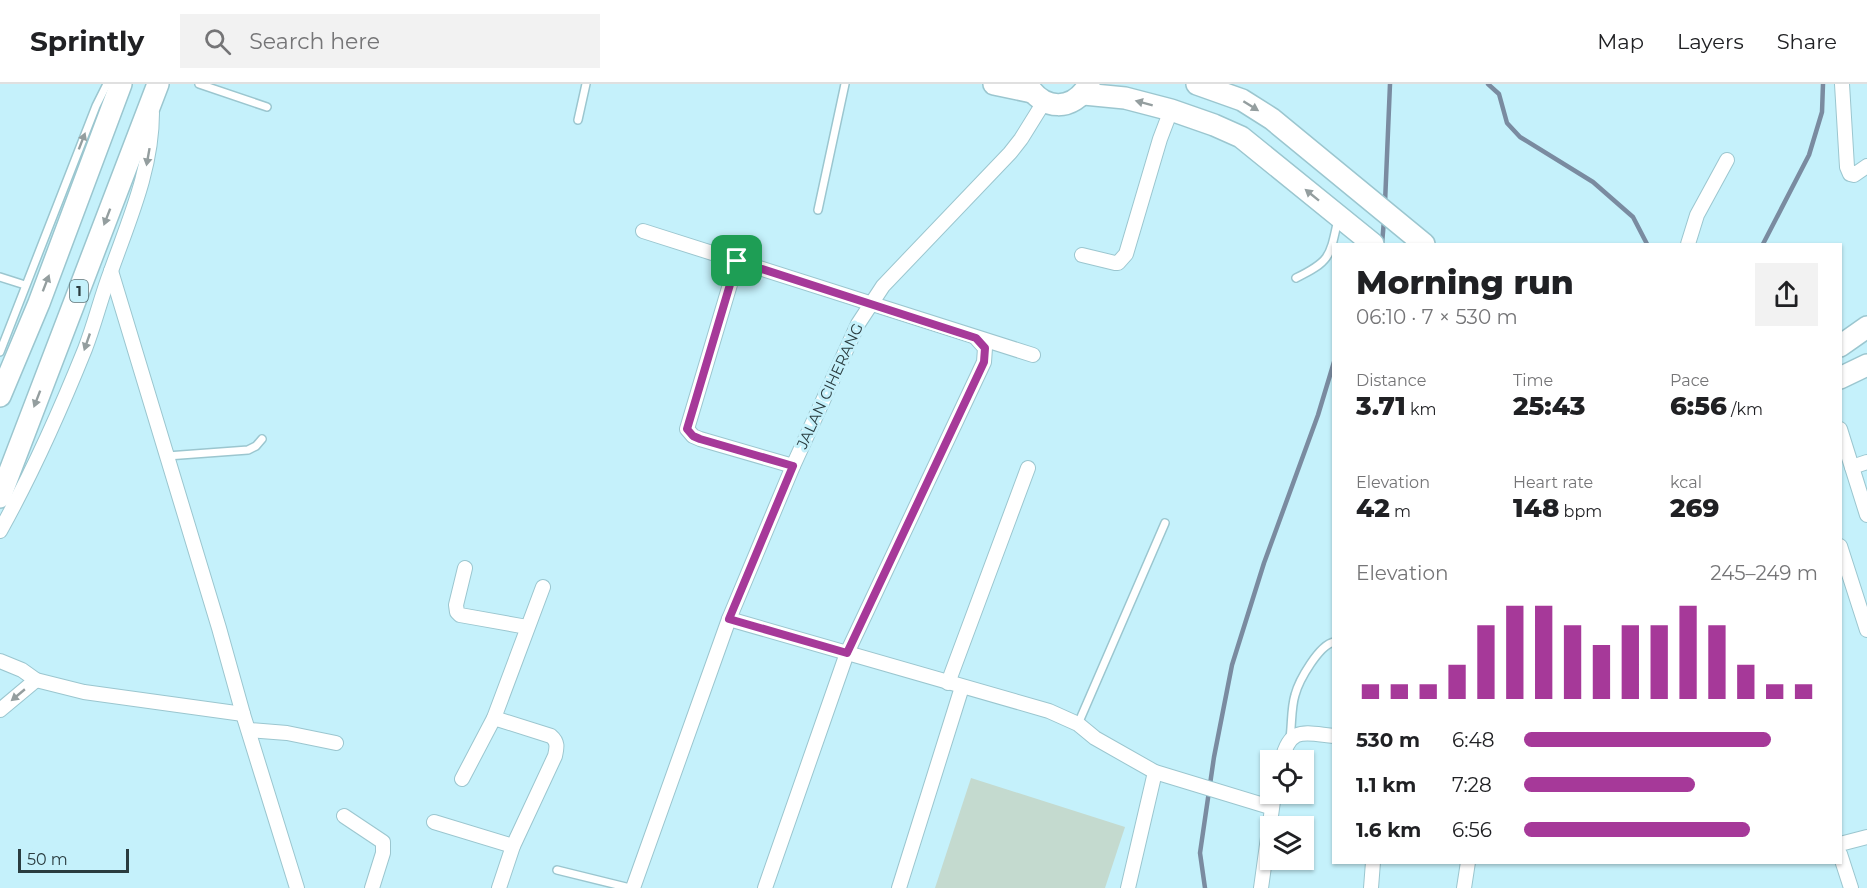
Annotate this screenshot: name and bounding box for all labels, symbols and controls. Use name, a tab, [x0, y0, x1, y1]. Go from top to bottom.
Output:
search box	[180, 14, 600, 68]
text: Sprintly	[30, 24, 144, 58]
icon: search	[201, 25, 234, 58]
text: Search here	[249, 28, 380, 55]
text: Map	[1597, 29, 1644, 54]
text: Layers	[1677, 29, 1744, 54]
text: Share	[1777, 29, 1837, 54]
one-way arrow	[1135, 98, 1153, 108]
one-way arrow	[1243, 101, 1259, 112]
one-way arrow	[78, 132, 87, 150]
one-way arrow	[143, 148, 152, 167]
one-way arrow	[1304, 189, 1320, 202]
one-way arrow	[102, 208, 111, 226]
pin	[711, 235, 762, 286]
icon: arrive	[720, 244, 753, 277]
text: Morning run	[1356, 262, 1574, 302]
button: share	[1755, 263, 1818, 326]
one-way arrow	[41, 274, 51, 292]
road number: 1	[70, 280, 88, 302]
text: 06:10 · 7 × 530 m	[1356, 305, 1518, 329]
street label: JALAN CIHERANG	[792, 320, 867, 453]
one-way arrow	[81, 333, 91, 351]
text: Distance	[1356, 371, 1426, 390]
text: Time	[1513, 371, 1553, 390]
text: Pace	[1670, 371, 1709, 390]
one-way arrow	[32, 390, 41, 408]
text: 3.71	[1356, 390, 1406, 422]
text: 25:43	[1513, 390, 1586, 422]
text: 6:56	[1670, 390, 1727, 422]
text: km	[1406, 400, 1436, 419]
text: /km	[1727, 400, 1763, 419]
text: Elevation	[1356, 473, 1430, 492]
text: Heart rate	[1513, 473, 1593, 492]
text: kcal	[1670, 473, 1702, 492]
text: 42	[1356, 492, 1390, 524]
text: 148	[1513, 492, 1559, 524]
text: 269	[1670, 492, 1719, 524]
text: m	[1390, 502, 1411, 521]
text: bpm	[1559, 502, 1602, 521]
text: Elevation	[1356, 561, 1448, 585]
text: 245–249 m	[1710, 561, 1818, 585]
one-way arrow	[11, 688, 26, 701]
text: 530 m	[1356, 728, 1420, 752]
text: 6:48	[1452, 728, 1495, 752]
map controls	[1260, 750, 1314, 870]
button: locate	[1260, 750, 1314, 804]
text: 1.1 km	[1356, 773, 1416, 797]
text: 7:28	[1452, 773, 1492, 797]
button: layers	[1260, 816, 1314, 870]
text: 1.6 km	[1356, 818, 1421, 842]
text: 6:56	[1452, 818, 1492, 842]
scale bar	[18, 846, 129, 874]
text: 50 m	[27, 850, 68, 869]

